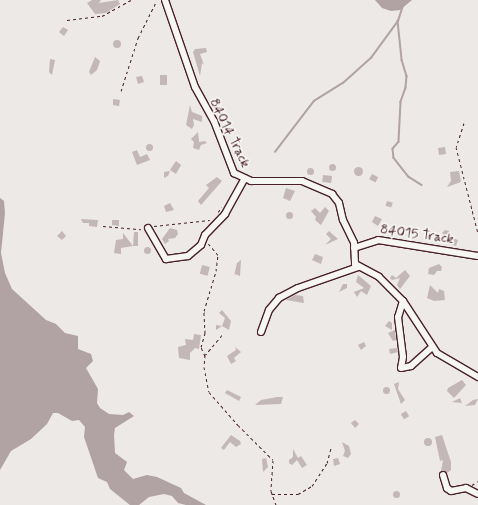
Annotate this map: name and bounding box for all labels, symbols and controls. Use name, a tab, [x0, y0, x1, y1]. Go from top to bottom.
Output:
street label: 84014 Track	[206, 96, 254, 170]
street label: 84015 Track	[379, 221, 455, 247]

